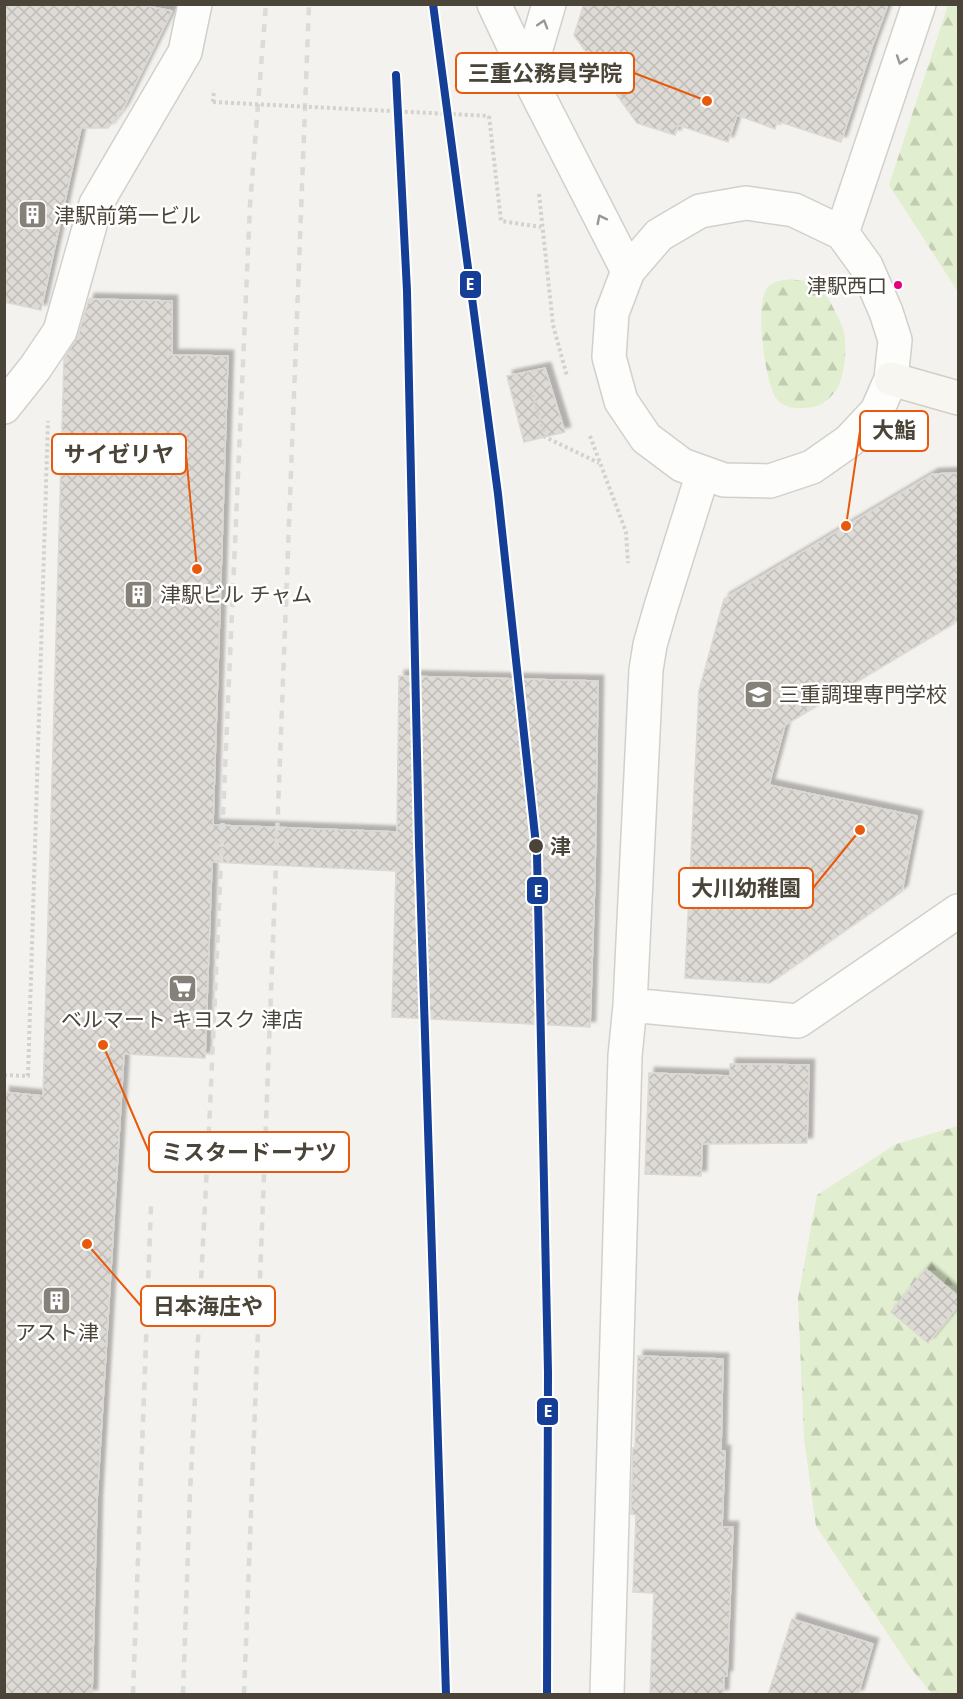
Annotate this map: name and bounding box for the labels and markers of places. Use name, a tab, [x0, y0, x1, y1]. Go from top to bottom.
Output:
callout: 三重公務員学院	[456, 53, 634, 93]
building icon: 津駅前第一ビル	[17, 199, 49, 231]
place label: 津駅前第一ビル	[54, 201, 201, 229]
place label: 津駅西口	[807, 272, 887, 299]
marker: 津駅西口	[892, 279, 904, 291]
callout: 大鮨	[860, 411, 928, 451]
callout: サイゼリヤ	[52, 434, 186, 474]
building icon: 津駅ビル チャム	[123, 578, 155, 610]
place label: 津駅ビル チャム	[160, 580, 312, 608]
school or university icon: 三重調理専門学校	[742, 678, 774, 710]
place label: 三重調理専門学校	[779, 680, 947, 708]
place label: 津	[550, 832, 571, 860]
marker: 津	[527, 837, 545, 855]
callout: 大川幼稚園	[679, 868, 813, 908]
supermarket icon: ベルマート キヨスク 津店	[166, 972, 198, 1004]
place label: ベルマート キヨスク 津店	[61, 1005, 303, 1033]
callout: ミスタードーナツ	[149, 1132, 349, 1172]
building icon: アスト津	[41, 1285, 73, 1317]
callout: 日本海庄や	[141, 1286, 275, 1326]
place label: アスト津	[15, 1318, 99, 1346]

